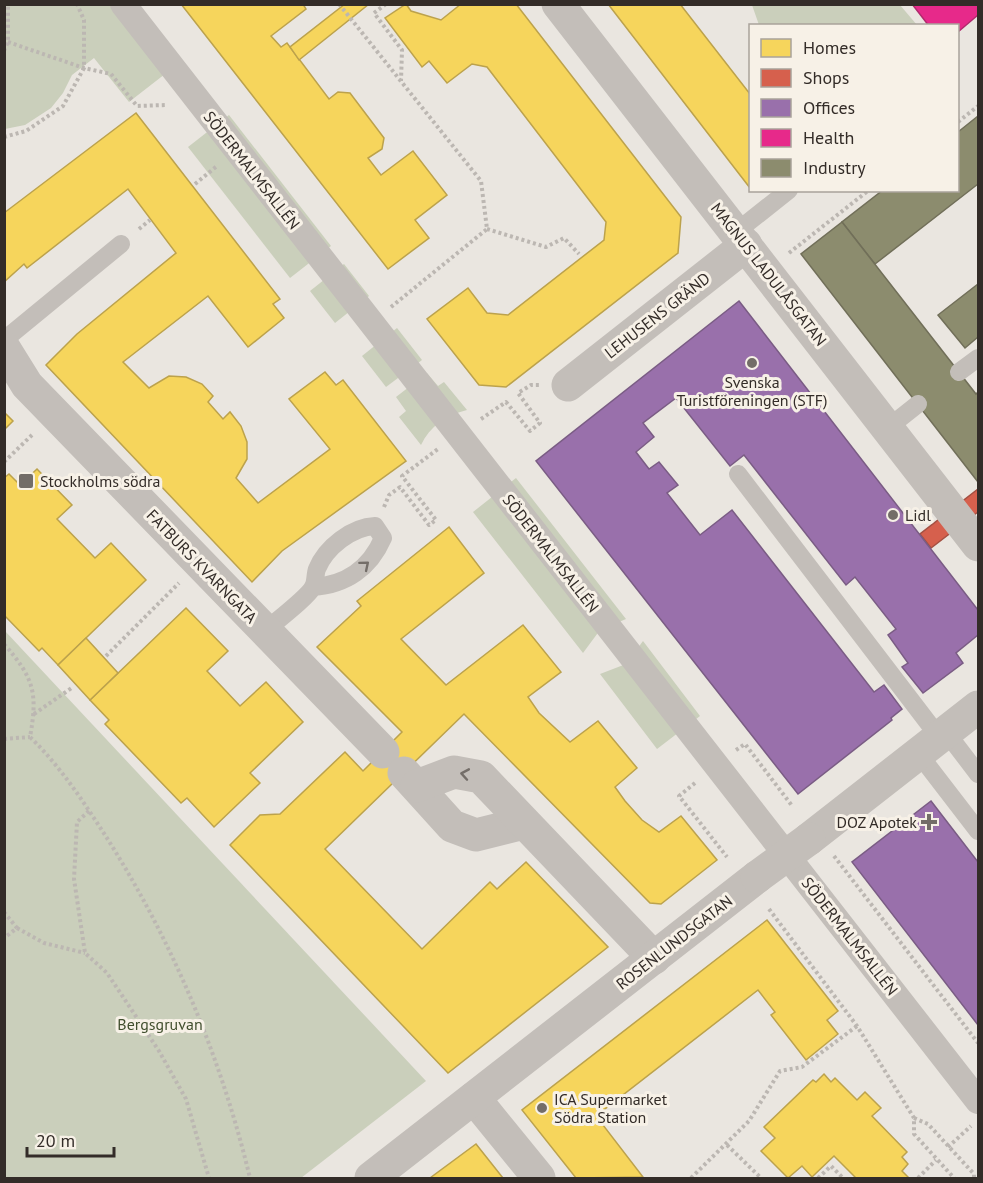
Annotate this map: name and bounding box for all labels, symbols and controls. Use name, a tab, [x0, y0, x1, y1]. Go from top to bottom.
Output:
legend	[749, 24, 959, 192]
text: Homes	[803, 36, 856, 59]
text: Shops	[803, 66, 849, 89]
text: Offices	[803, 96, 855, 119]
street label: SÖDERMALMSALLÉN	[200, 107, 304, 233]
text: Health	[803, 126, 854, 149]
text: Industry	[803, 156, 866, 179]
street label: MAGNUS LADULÅSGATAN	[707, 198, 831, 350]
street label: LEHUSENS GRÄND	[600, 268, 714, 362]
marker: Svenska Turistföreningen (STF)	[745, 356, 759, 370]
place label: Svenska Turistföreningen (STF)	[677, 372, 827, 410]
place label: Stockholms södra	[40, 471, 161, 491]
marker: Stockholms södra	[17, 472, 35, 490]
street label: SÖDERMALMSALLÉN	[499, 490, 603, 616]
street label: FATBURS KVARNGATA	[143, 505, 262, 628]
place label: Lidl	[905, 505, 931, 525]
marker: Lidl	[886, 508, 900, 522]
one-way arrow	[358, 561, 369, 572]
one-way arrow	[460, 768, 470, 781]
place label: DOZ Apotek	[837, 812, 917, 832]
marker: DOZ Apotek	[922, 815, 936, 829]
street label: SÖDERMALMSALLÉN	[798, 873, 902, 999]
street label: ROSENLUNDSGATAN	[612, 890, 736, 994]
park label: Bergsgruvan	[117, 1014, 203, 1034]
place label: ICA Supermarket Södra Station	[554, 1089, 668, 1127]
marker: ICA Supermarket Södra Station	[535, 1101, 549, 1115]
scale bar	[27, 1120, 114, 1158]
text: 20 m	[36, 1129, 75, 1152]

